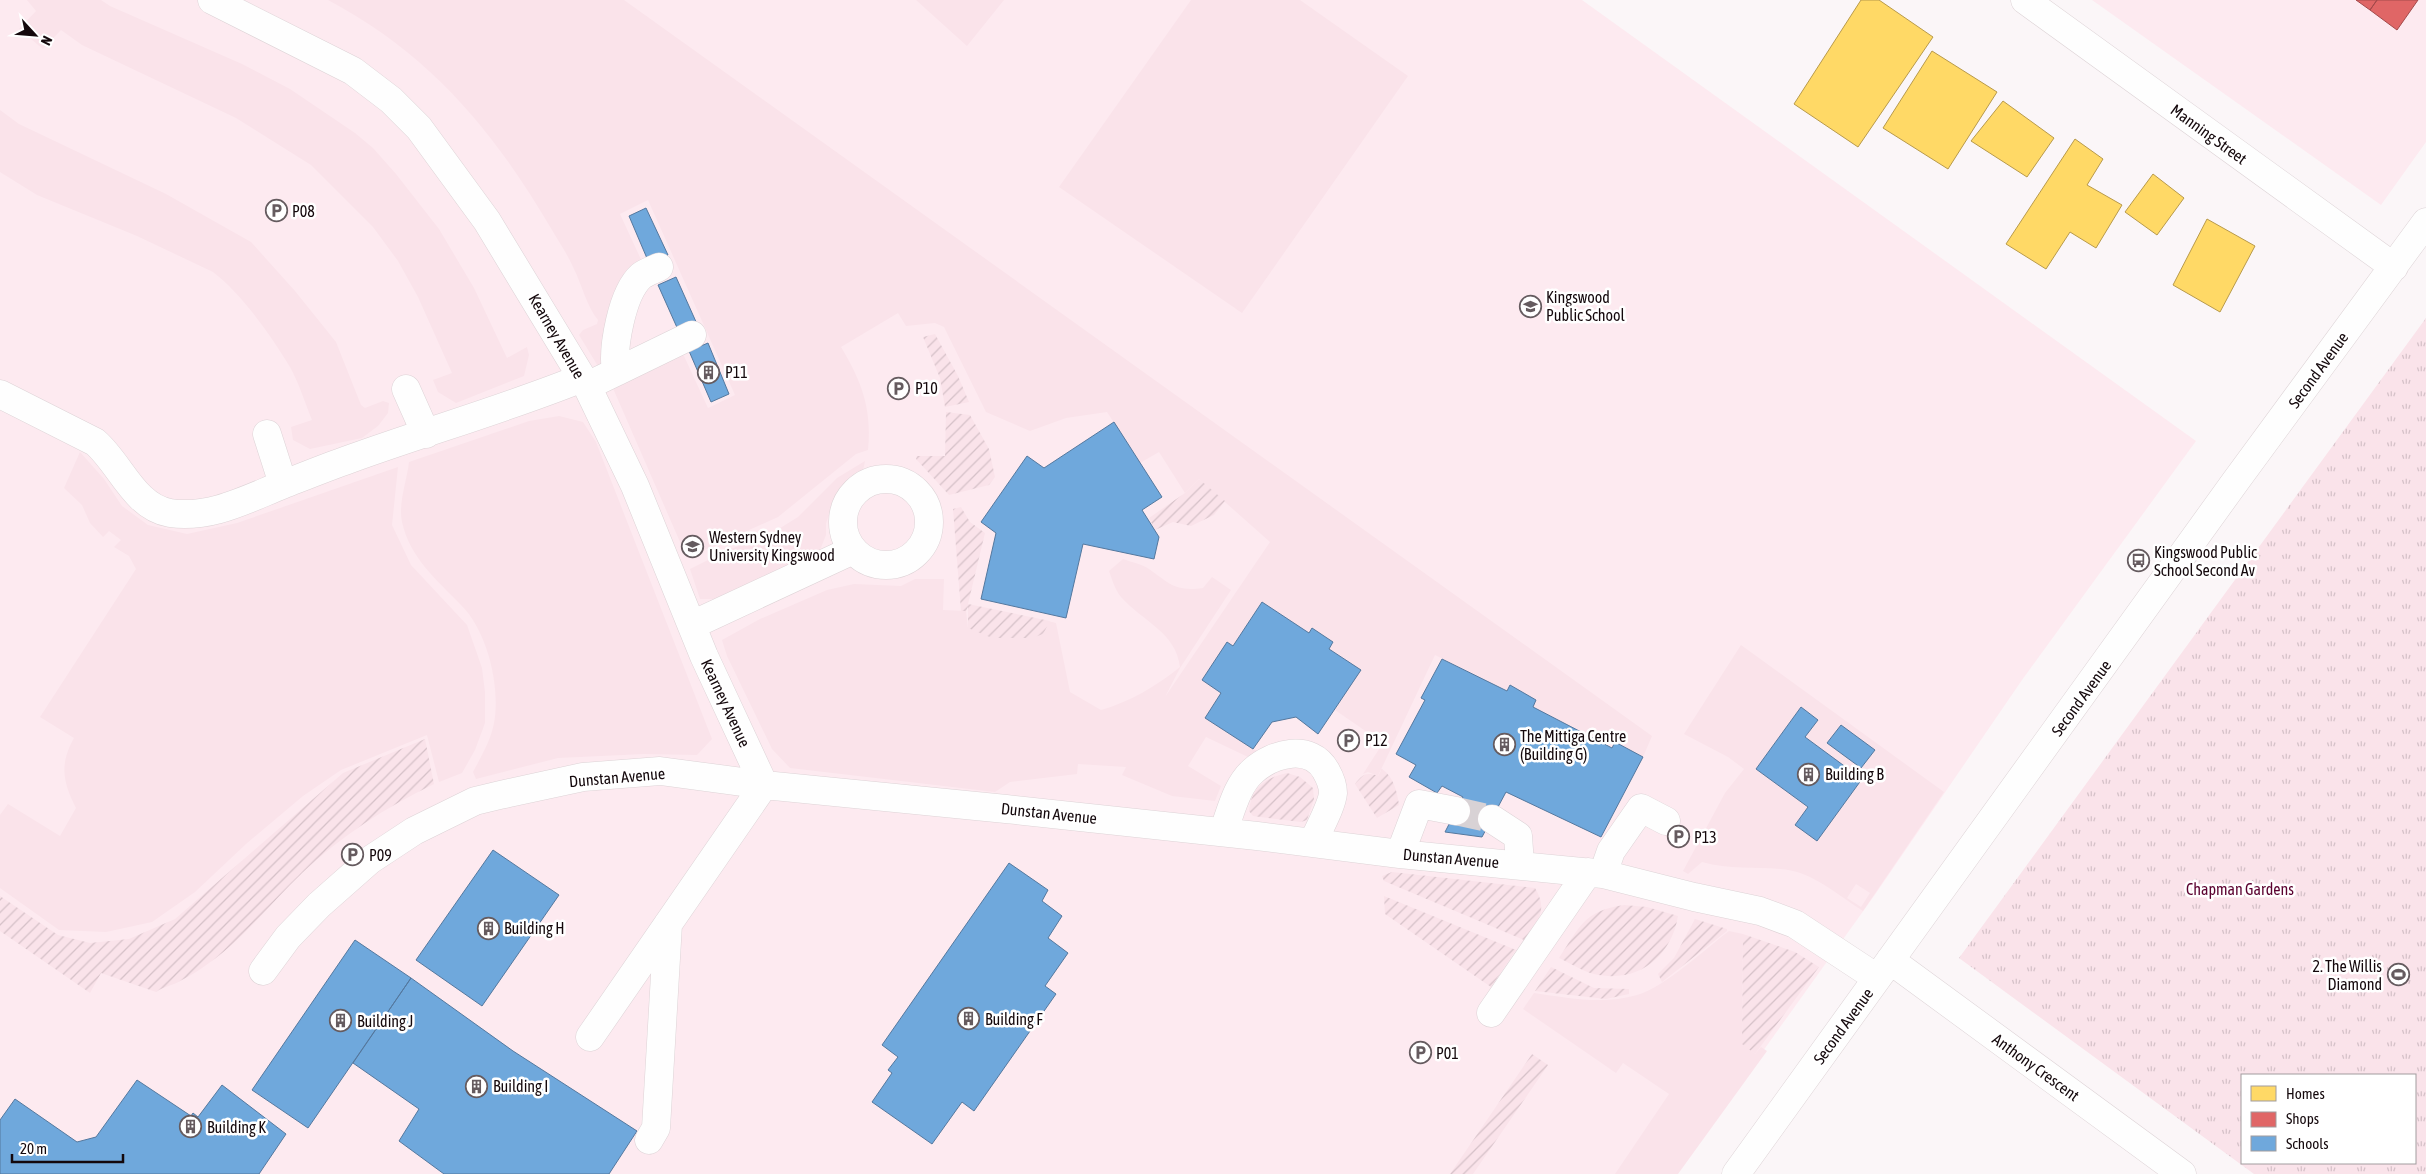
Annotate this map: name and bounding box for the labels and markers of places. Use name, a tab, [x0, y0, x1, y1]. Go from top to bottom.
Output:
parking icon: P08	[264, 199, 288, 223]
place label: P08	[292, 202, 315, 220]
place label: Kingswood Public School	[1546, 288, 1626, 324]
school or university icon: Kingswood Public School	[1518, 294, 1542, 318]
building icon: P11	[697, 360, 721, 384]
place label: P11	[725, 363, 748, 381]
parking icon: P10	[887, 376, 911, 400]
place label: P10	[915, 379, 938, 397]
place label: Western Sydney University Kingswood	[709, 528, 835, 565]
school or university icon: Western Sydney University Kingswood	[681, 534, 705, 558]
place label: Kingswood Public School Second Av	[2154, 543, 2257, 579]
bus stop icon: Kingswood Public School Second Av	[2126, 549, 2150, 573]
place label: The Mittiga Centre (Building G)	[1520, 727, 1626, 764]
parking icon: P12	[1337, 728, 1361, 752]
place label: P12	[1365, 731, 1388, 749]
building icon: The Mittiga Centre (Building G)	[1492, 733, 1516, 757]
building icon: Building B	[1797, 762, 1821, 786]
place label: Building B	[1825, 765, 1884, 784]
parking icon: P13	[1666, 825, 1690, 849]
place label: P13	[1694, 828, 1717, 846]
parking icon: P09	[341, 843, 365, 867]
place label: P09	[369, 846, 392, 864]
building icon: Building H	[476, 916, 500, 940]
place label: Building H	[504, 919, 564, 938]
place label: 2. The Willis Diamond	[2312, 957, 2382, 993]
sports icon: 2. The Willis Diamond	[2386, 963, 2410, 987]
building icon: Building F	[957, 1007, 981, 1031]
building icon: Building J	[329, 1009, 353, 1033]
place label: Building F	[985, 1010, 1043, 1029]
place label: Building J	[357, 1012, 413, 1031]
parking icon: P01	[1408, 1041, 1432, 1065]
place label: P01	[1436, 1044, 1459, 1062]
building icon: Building I	[465, 1074, 489, 1098]
place label: Building I	[493, 1077, 548, 1096]
building icon: Building K	[179, 1115, 203, 1139]
place label: Building K	[207, 1118, 266, 1137]

